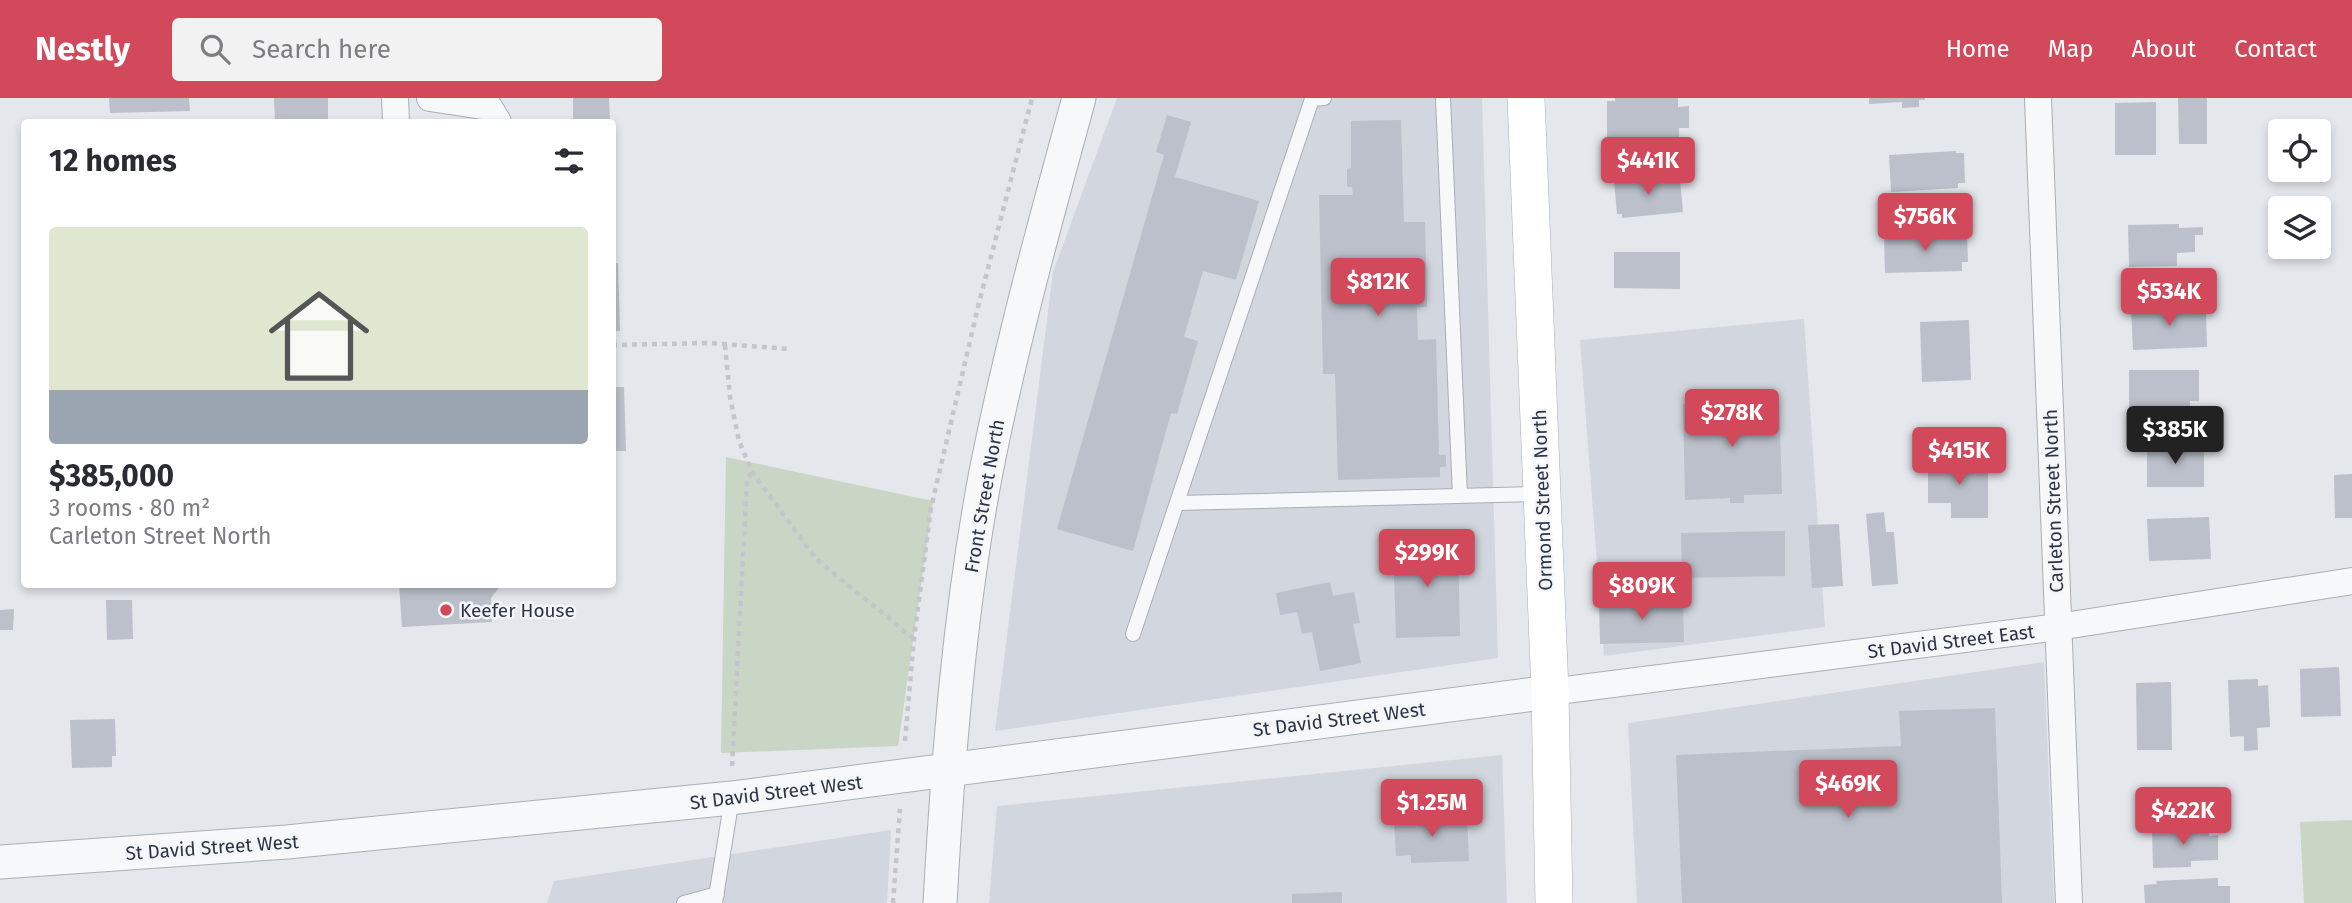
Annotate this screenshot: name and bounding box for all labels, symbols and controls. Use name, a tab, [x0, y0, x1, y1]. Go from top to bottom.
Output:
search box	[172, 18, 662, 81]
text: Nestly	[35, 29, 130, 69]
icon: search	[196, 30, 234, 68]
text: Search here	[252, 34, 391, 65]
text: Home	[1946, 35, 2010, 63]
text: Map	[2048, 35, 2094, 63]
text: About	[2132, 35, 2196, 63]
text: Contact	[2234, 35, 2317, 63]
map controls	[2268, 119, 2331, 259]
button: locate	[2268, 119, 2331, 182]
pin: $441K	[1599, 138, 1697, 197]
icon: filters	[550, 142, 588, 180]
text: 12 homes	[49, 143, 177, 179]
text: $441K	[1617, 146, 1679, 174]
pin: $756K	[1876, 194, 1974, 253]
button: layers	[2268, 196, 2331, 259]
text: $756K	[1894, 202, 1956, 230]
pin: $812K	[1329, 258, 1427, 318]
text: $812K	[1347, 267, 1409, 295]
pin: $534K	[2120, 268, 2218, 328]
icon: home	[256, 273, 382, 399]
text: $534K	[2137, 277, 2201, 305]
pin: $278K	[1683, 390, 1781, 449]
text: $278K	[1701, 398, 1763, 426]
pin: $385K	[2126, 406, 2224, 466]
street label: Ormond Street North	[1528, 409, 1557, 591]
street label: Carleton Street North	[2039, 409, 2068, 593]
text: $385K	[2143, 415, 2207, 443]
street label: Front Street North	[960, 417, 1009, 575]
pin: $415K	[1910, 428, 2008, 487]
text: $415K	[1928, 436, 1990, 464]
text: $385,000	[49, 458, 174, 494]
text: 3 rooms · 80 m²	[49, 494, 210, 522]
text: Carleton Street North	[49, 522, 271, 550]
pin: $299K	[1378, 530, 1476, 589]
text: $299K	[1395, 538, 1459, 566]
pin: $809K	[1593, 562, 1691, 622]
text: $809K	[1609, 571, 1675, 599]
place label: Keefer House	[460, 599, 575, 622]
marker: Keefer House	[438, 602, 454, 618]
street label: St David Street East	[1866, 620, 2036, 663]
street label: St David Street West	[1251, 697, 1427, 741]
pin: $469K	[1799, 760, 1897, 820]
text: $469K	[1815, 769, 1881, 797]
street label: St David Street West	[688, 770, 864, 814]
pin: $1.25M	[1375, 780, 1489, 839]
text: $1.25M	[1397, 788, 1467, 816]
pin: $422K	[2134, 788, 2232, 847]
text: $422K	[2151, 796, 2215, 824]
street label: St David Street West	[125, 830, 300, 865]

